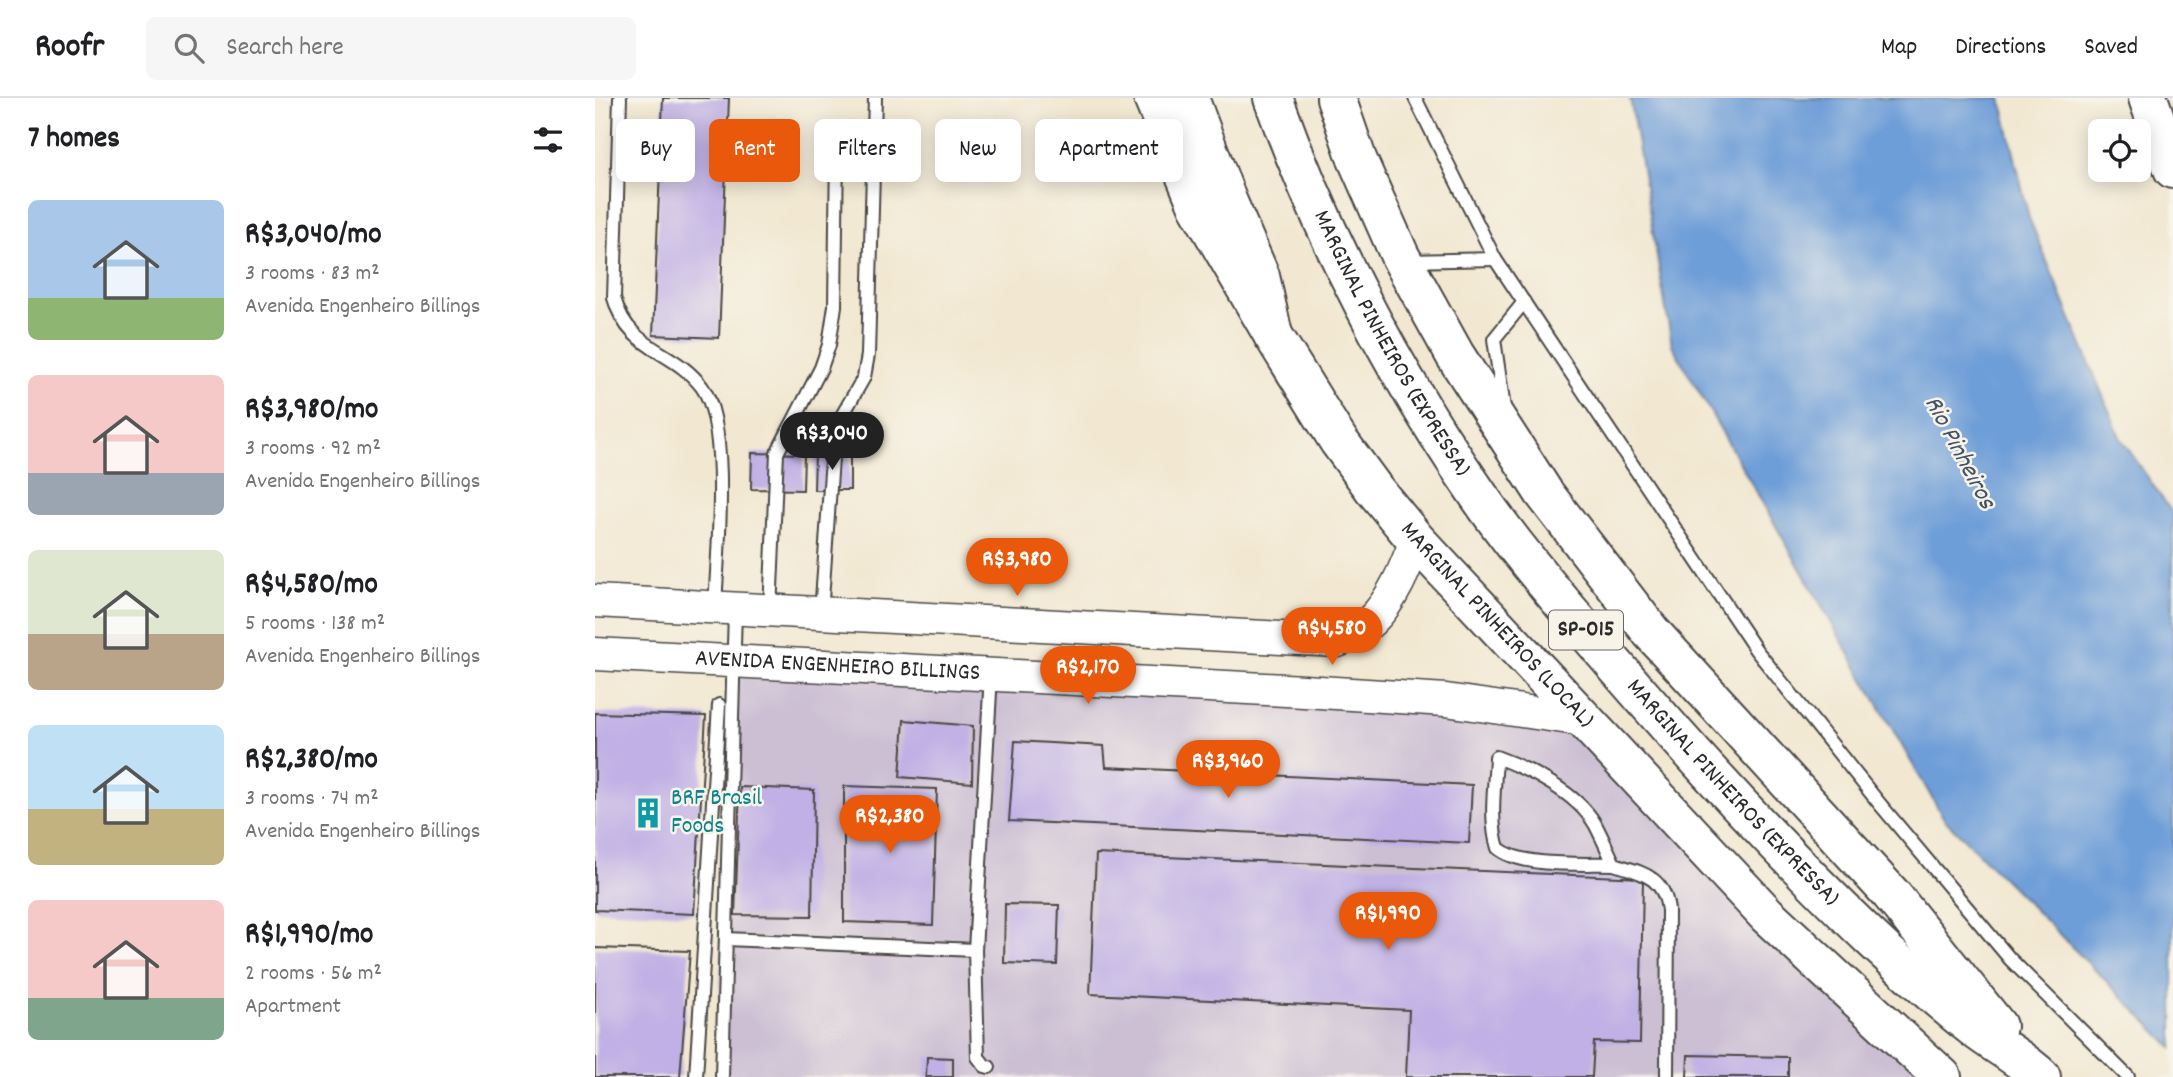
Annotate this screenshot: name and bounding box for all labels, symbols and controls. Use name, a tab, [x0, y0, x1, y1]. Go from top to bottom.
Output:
search box	[146, 17, 636, 80]
text: Roofr	[35, 25, 104, 72]
icon: search	[170, 29, 208, 67]
text: Search here	[226, 30, 344, 67]
text: Map	[1881, 31, 1917, 65]
text: Directions	[1955, 31, 2046, 65]
text: Saved	[2084, 31, 2138, 65]
text: 7 homes	[28, 119, 120, 162]
chip: Buy	[616, 119, 695, 182]
chip: Rent	[709, 119, 800, 182]
chip: Filters	[814, 119, 921, 182]
chip: New	[935, 119, 1021, 182]
chip: Apartment	[1035, 119, 1183, 182]
map controls	[2088, 119, 2151, 182]
button: locate	[2088, 119, 2151, 182]
icon: filters	[529, 121, 567, 159]
street label: MARGINAL PINHEIROS (EXPRESSA)	[1303, 205, 1478, 484]
text: R$3,040/mo	[245, 215, 382, 258]
icon: home	[84, 228, 168, 312]
text: 3 rooms · 83 m²	[245, 258, 380, 291]
text: Avenida Engenheiro Billings	[245, 291, 480, 324]
text: R$3,980/mo	[245, 390, 378, 433]
water label: Rio Pinheiros	[1914, 390, 2005, 517]
icon: home	[84, 403, 168, 487]
pin: R$3,040	[767, 412, 897, 472]
text: R$3,040	[796, 418, 868, 451]
text: 3 rooms · 92 m²	[245, 433, 381, 466]
text: Avenida Engenheiro Billings	[245, 466, 480, 499]
street label: MARGINAL PINHEIROS (LOCAL)	[1391, 515, 1601, 737]
pin: R$3,980	[952, 538, 1082, 598]
text: R$3,980	[982, 544, 1052, 577]
text: R$4,580/mo	[245, 565, 378, 608]
icon: home	[84, 578, 168, 662]
text: 5 rooms · 138 m²	[245, 608, 385, 641]
pin: R$4,580	[1267, 608, 1397, 667]
road number: SP-015	[1549, 610, 1623, 650]
text: R$4,580	[1297, 613, 1367, 646]
text: Avenida Engenheiro Billings	[245, 641, 480, 674]
street label: AVENIDA ENGENHEIRO BILLINGS	[694, 642, 981, 691]
pin: R$2,170	[1023, 646, 1153, 706]
text: R$2,170	[1056, 652, 1120, 685]
street label: MARGINAL PINHEIROS (EXPRESSA)	[1617, 672, 1847, 915]
text: R$2,380/mo	[245, 740, 378, 783]
pin: R$3,960	[1163, 740, 1293, 800]
text: R$3,960	[1192, 746, 1264, 779]
icon: home	[84, 753, 168, 837]
place label: BRF Brasil Foods	[671, 782, 762, 844]
text: 3 rooms · 74 m²	[245, 783, 379, 816]
building icon: BRF Brasil Foods	[631, 796, 665, 830]
pin: R$2,380	[825, 796, 955, 855]
text: R$2,380	[855, 801, 925, 834]
text: Avenida Engenheiro Billings	[245, 816, 480, 849]
pin: R$1,990	[1323, 892, 1453, 952]
text: R$1,990	[1355, 898, 1421, 931]
text: R$1,990/mo	[245, 915, 373, 958]
icon: home	[84, 928, 168, 1012]
text: 2 rooms · 56 m²	[245, 958, 382, 991]
text: Apartment	[245, 991, 341, 1024]

